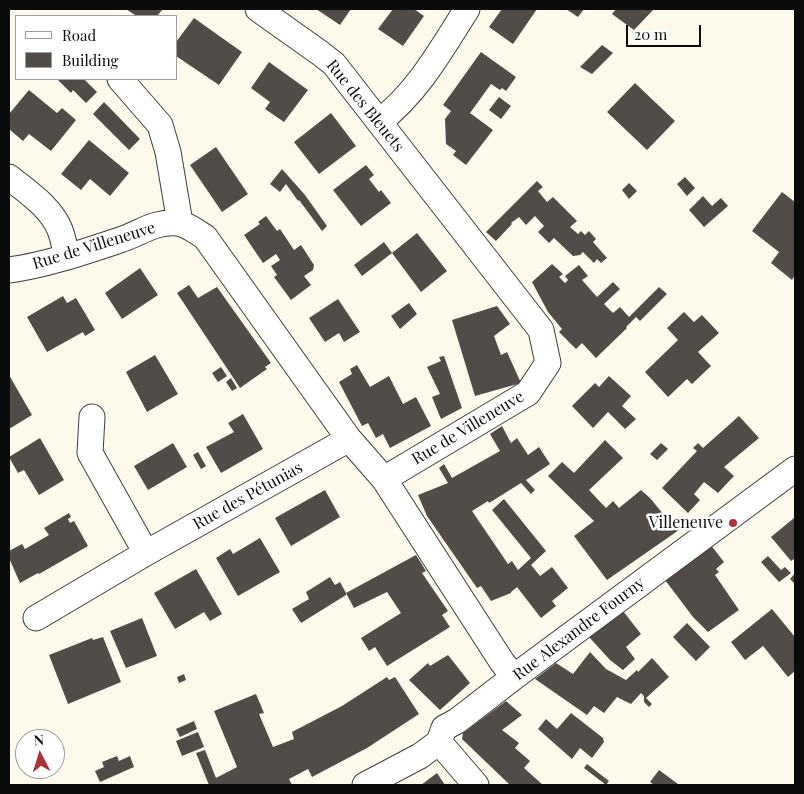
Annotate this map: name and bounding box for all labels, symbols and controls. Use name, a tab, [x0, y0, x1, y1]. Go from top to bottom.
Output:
legend	[15, 15, 178, 80]
scale bar	[629, 15, 704, 47]
text: 20 m	[634, 24, 667, 44]
text: Road	[62, 25, 96, 45]
text: Building	[62, 50, 118, 70]
street label: Rue des Bleuets	[322, 56, 408, 156]
street label: Rue de Villeneuve	[30, 218, 158, 274]
street label: Rue de Villeneuve	[409, 387, 527, 469]
street label: Rue des Pétunias	[190, 458, 306, 534]
place label: Villeneuve	[649, 513, 723, 533]
marker: Villeneuve	[727, 517, 739, 529]
street label: Rue Alexandre Fourny	[510, 573, 648, 685]
north arrow	[15, 729, 65, 779]
text: N	[33, 730, 45, 749]

